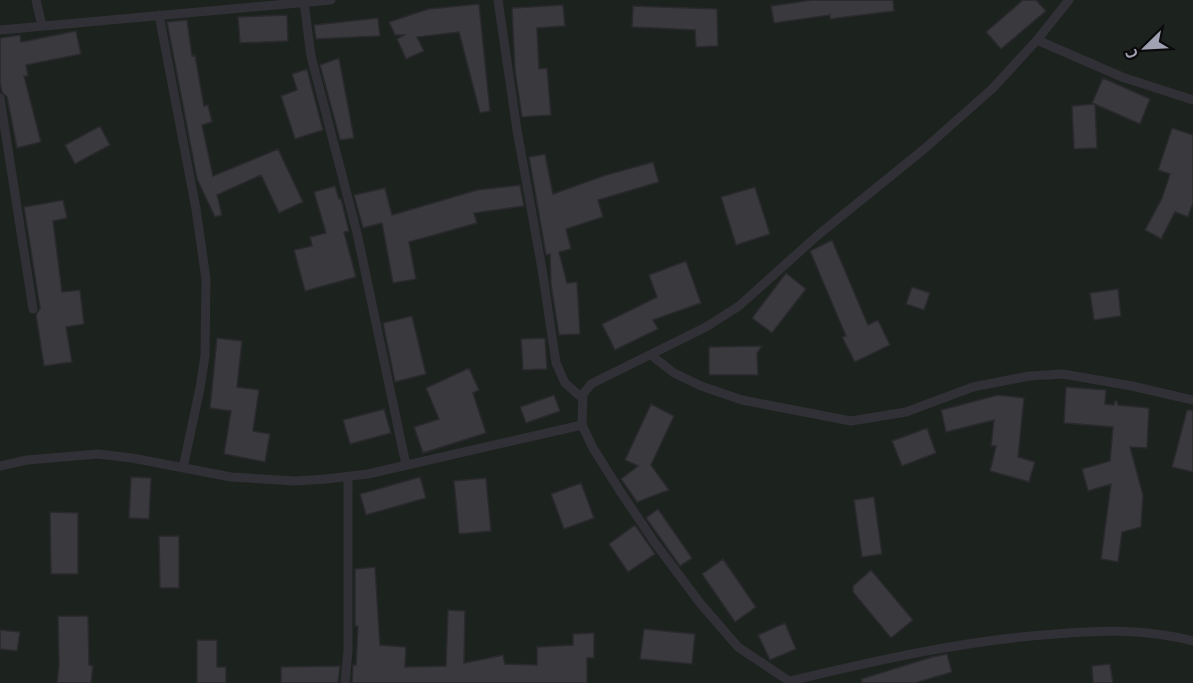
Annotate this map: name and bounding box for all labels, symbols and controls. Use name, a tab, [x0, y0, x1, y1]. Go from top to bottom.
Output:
north arrow	[1115, 18, 1175, 78]
text: С	[1120, 46, 1142, 62]

